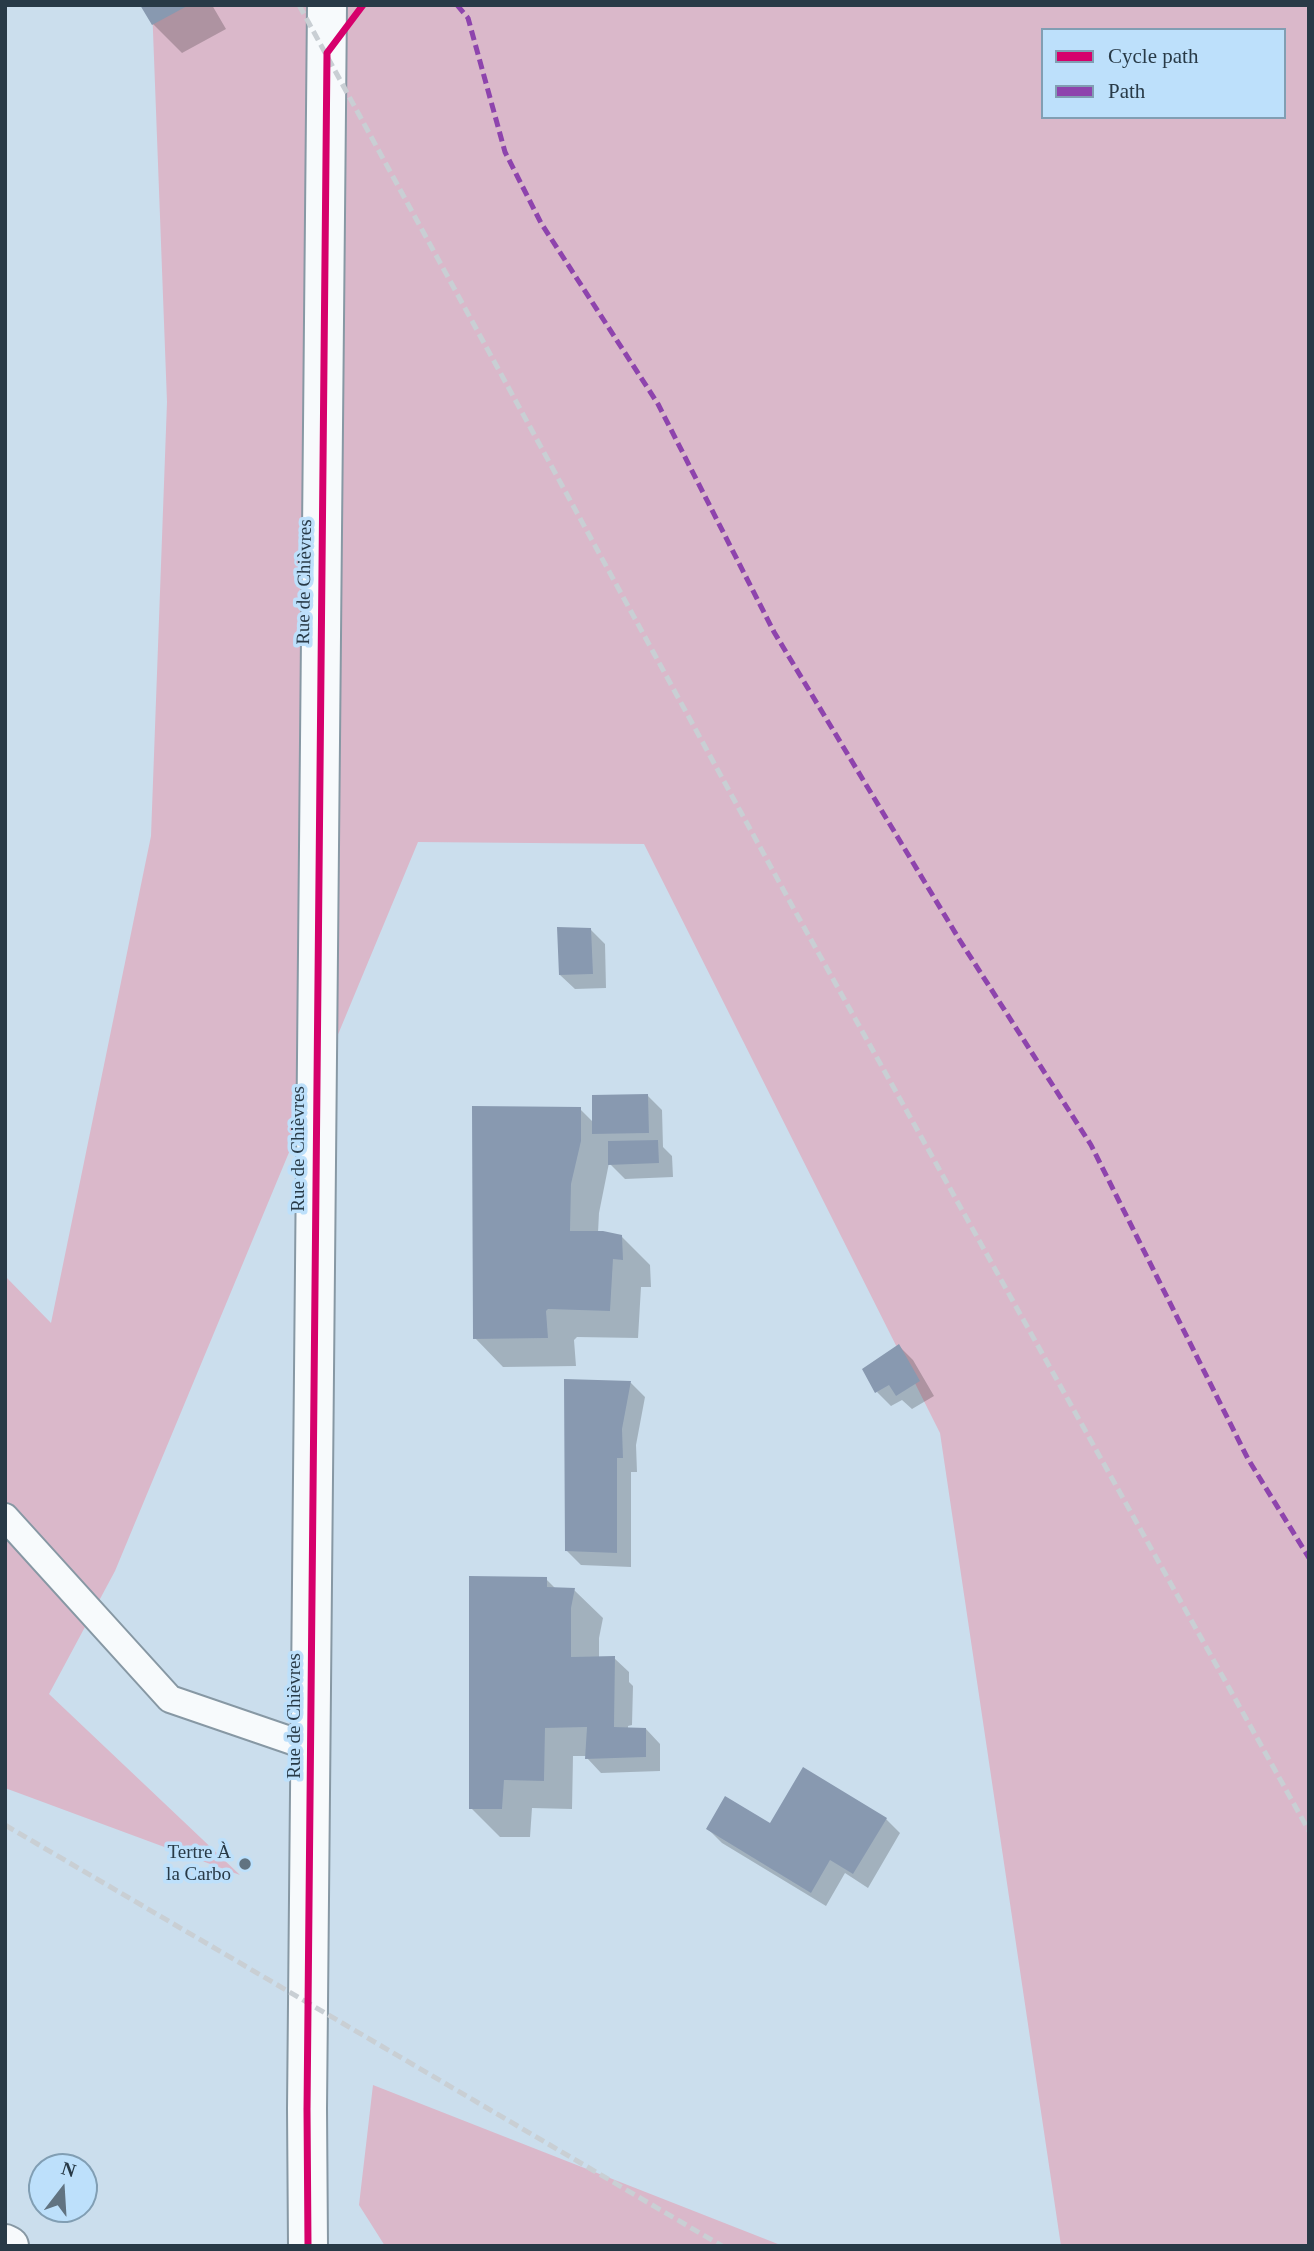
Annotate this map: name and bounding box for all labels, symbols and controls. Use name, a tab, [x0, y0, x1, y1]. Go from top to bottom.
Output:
legend	[1041, 28, 1286, 119]
text: Cycle path	[1108, 44, 1198, 68]
text: Path	[1108, 79, 1145, 103]
street label: Rue de Chièvres	[293, 519, 317, 645]
street label: Rue de Chièvres	[288, 1086, 310, 1212]
street label: Rue de Chièvres	[284, 1653, 306, 1779]
place label: Tertre À la Carbo	[166, 1842, 231, 1886]
marker: Tertre À la Carbo	[237, 1856, 253, 1872]
north arrow	[28, 2153, 98, 2223]
text: N	[59, 2157, 78, 2181]

